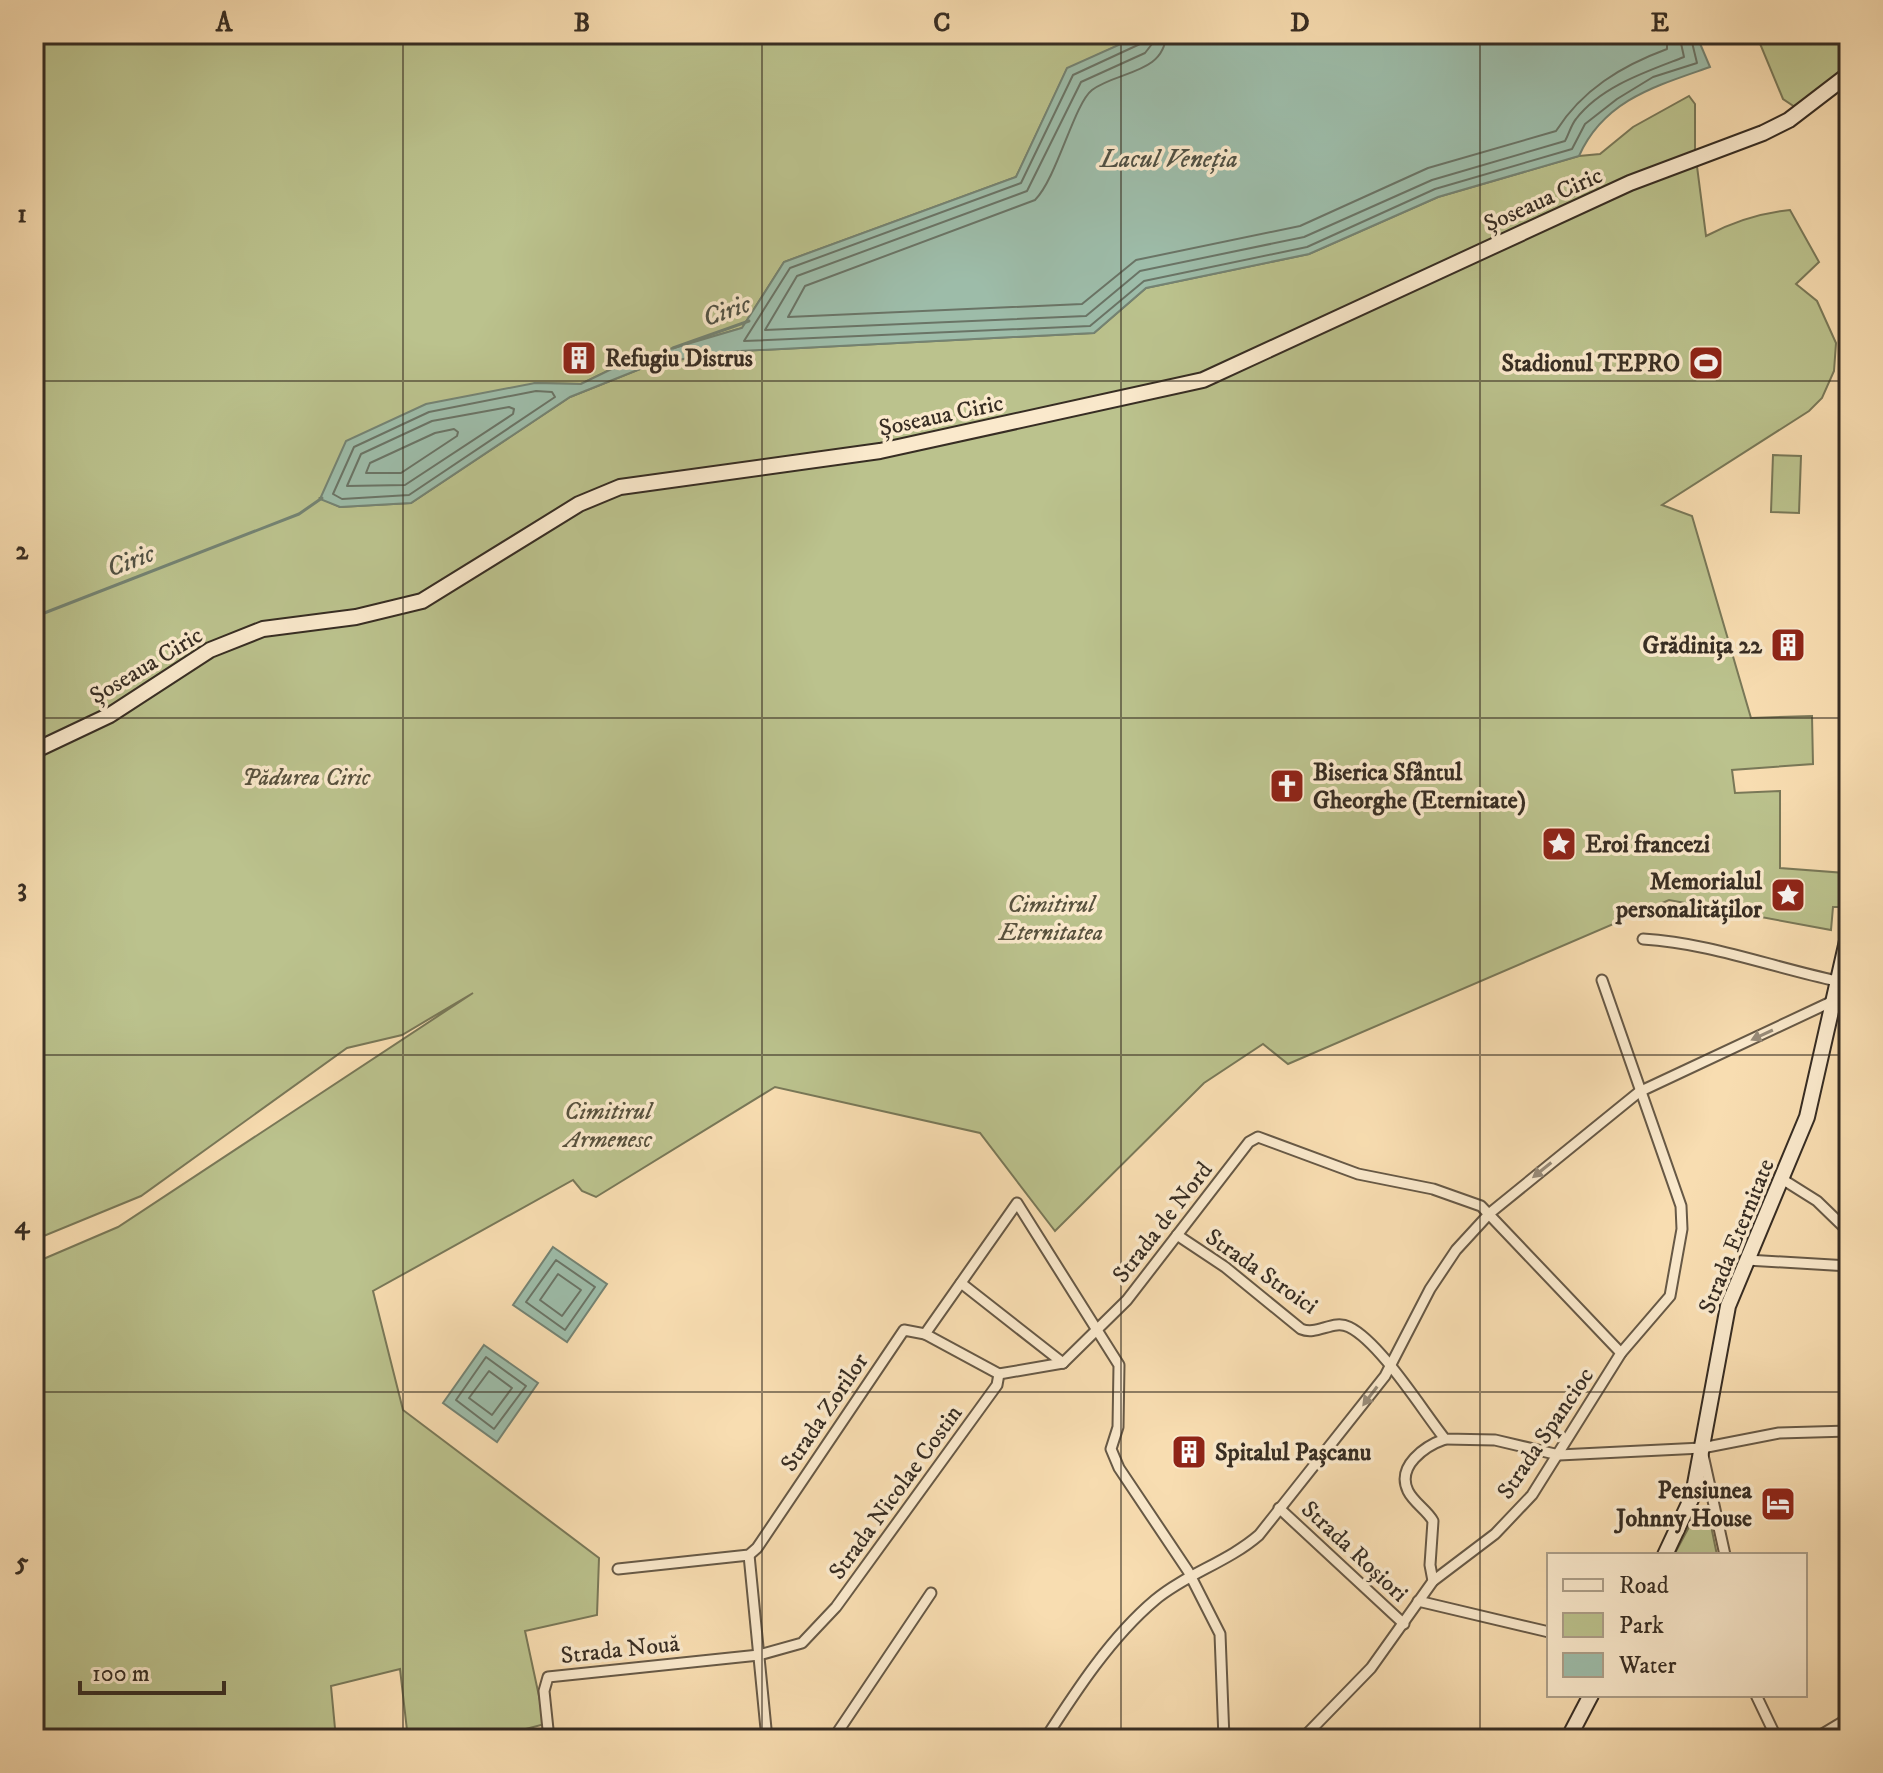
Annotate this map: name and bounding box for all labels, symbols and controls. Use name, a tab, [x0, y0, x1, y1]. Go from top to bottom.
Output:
text: A	[215, 7, 234, 40]
text: B	[574, 7, 590, 40]
text: C	[933, 7, 951, 40]
text: D	[1290, 7, 1310, 40]
text: E	[1651, 7, 1669, 40]
water label: Lacul Veneția	[1098, 143, 1238, 176]
street label: Șoseaua Ciric	[1479, 160, 1607, 239]
text: 1	[17, 198, 27, 231]
water label: Ciric	[698, 288, 756, 335]
building icon: Refugiu Distrus	[560, 339, 598, 377]
place label: Refugiu Distrus	[605, 344, 753, 374]
sports icon: Stadionul TEPRO	[1687, 344, 1725, 382]
place label: Stadionul TEPRO	[1501, 349, 1680, 379]
street label: Șoseaua Ciric	[876, 388, 1006, 444]
text: 2	[16, 535, 30, 568]
water label: Ciric	[102, 537, 160, 586]
street label: Șoseaua Ciric	[84, 620, 209, 711]
building icon: Grădinița 22	[1769, 626, 1807, 664]
place label: Grădinița 22	[1643, 631, 1763, 661]
place label: Biserica Sfântul Gheorghe (Eternitate)	[1313, 758, 1526, 816]
park label: Pădurea Ciric	[242, 763, 372, 793]
church icon: Biserica Sfântul Gheorghe (Eternitate)	[1268, 767, 1306, 805]
place icon: Eroi francezi	[1540, 825, 1578, 863]
place label: Eroi francezi	[1585, 830, 1710, 860]
place label: Memorialul personalităților	[1615, 867, 1763, 925]
text: 3	[17, 872, 27, 905]
place icon: Memorialul personalităților	[1769, 876, 1807, 914]
park label: Cimitirul Eternitatea	[997, 890, 1103, 948]
one-way arrow	[1751, 1028, 1774, 1041]
park label: Cimitirul Armenesc	[561, 1097, 654, 1155]
street label: Strada Eternitate	[1692, 1154, 1782, 1318]
street label: Strada de Nord	[1106, 1156, 1219, 1289]
one-way arrow	[1533, 1161, 1553, 1178]
text: 4	[15, 1209, 31, 1242]
street label: Strada Stroici	[1199, 1222, 1323, 1321]
street label: Strada Zorilor	[774, 1348, 875, 1478]
street label: Strada Spancioc	[1491, 1362, 1601, 1505]
one-way arrow	[1362, 1386, 1378, 1406]
street label: Strada Nicolae Costin	[822, 1399, 969, 1586]
building icon: Spitalul Pașcanu	[1170, 1433, 1208, 1471]
place label: Spitalul Pașcanu	[1215, 1438, 1372, 1468]
place label: Pensiunea Johnny House	[1613, 1476, 1753, 1534]
hotel icon: Pensiunea Johnny House	[1759, 1485, 1797, 1523]
street label: Strada Roșiori	[1295, 1495, 1414, 1609]
text: 5	[15, 1546, 29, 1579]
legend	[1547, 1553, 1807, 1697]
text: Road	[1619, 1571, 1669, 1601]
text: Park	[1619, 1611, 1664, 1641]
street label: Strada Nouă	[559, 1629, 682, 1671]
scale bar	[80, 1645, 224, 1695]
text: Water	[1618, 1651, 1676, 1681]
text: 100 m	[92, 1659, 150, 1689]

